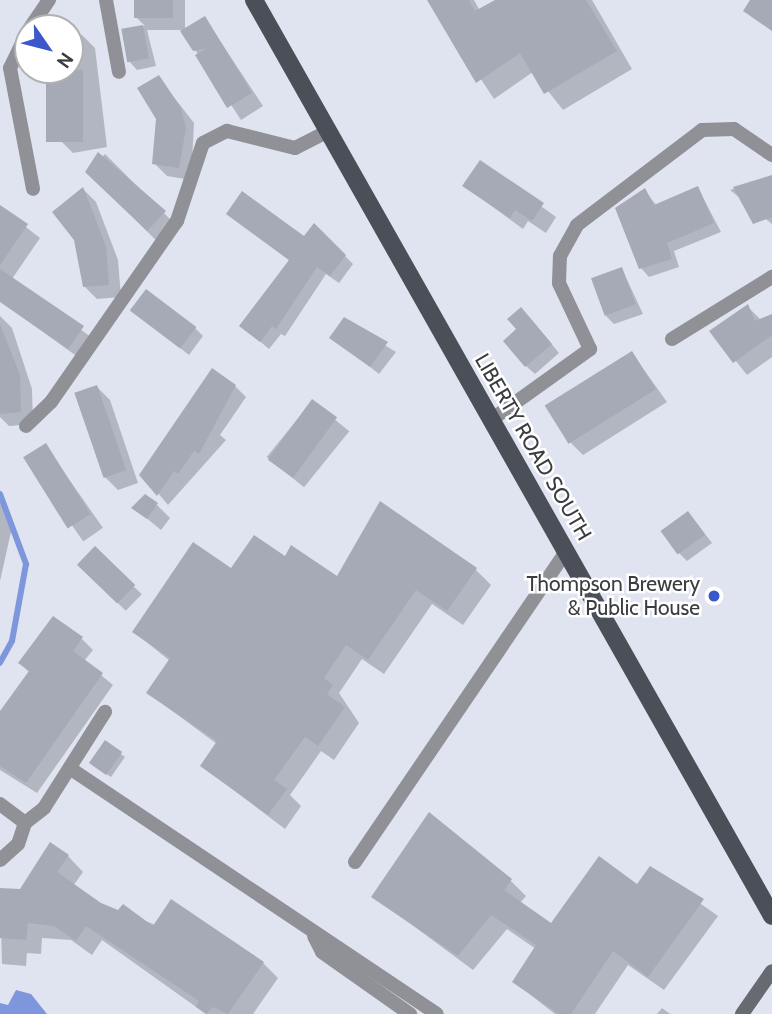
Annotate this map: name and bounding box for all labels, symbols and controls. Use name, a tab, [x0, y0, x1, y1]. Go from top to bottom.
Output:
north arrow	[14, 14, 84, 84]
text: N	[52, 48, 78, 72]
street label: LIBERTY ROAD SOUTH	[469, 349, 597, 545]
place label: Thompson Brewery & Public House	[527, 571, 700, 621]
marker: Thompson Brewery & Public House	[706, 588, 722, 604]

